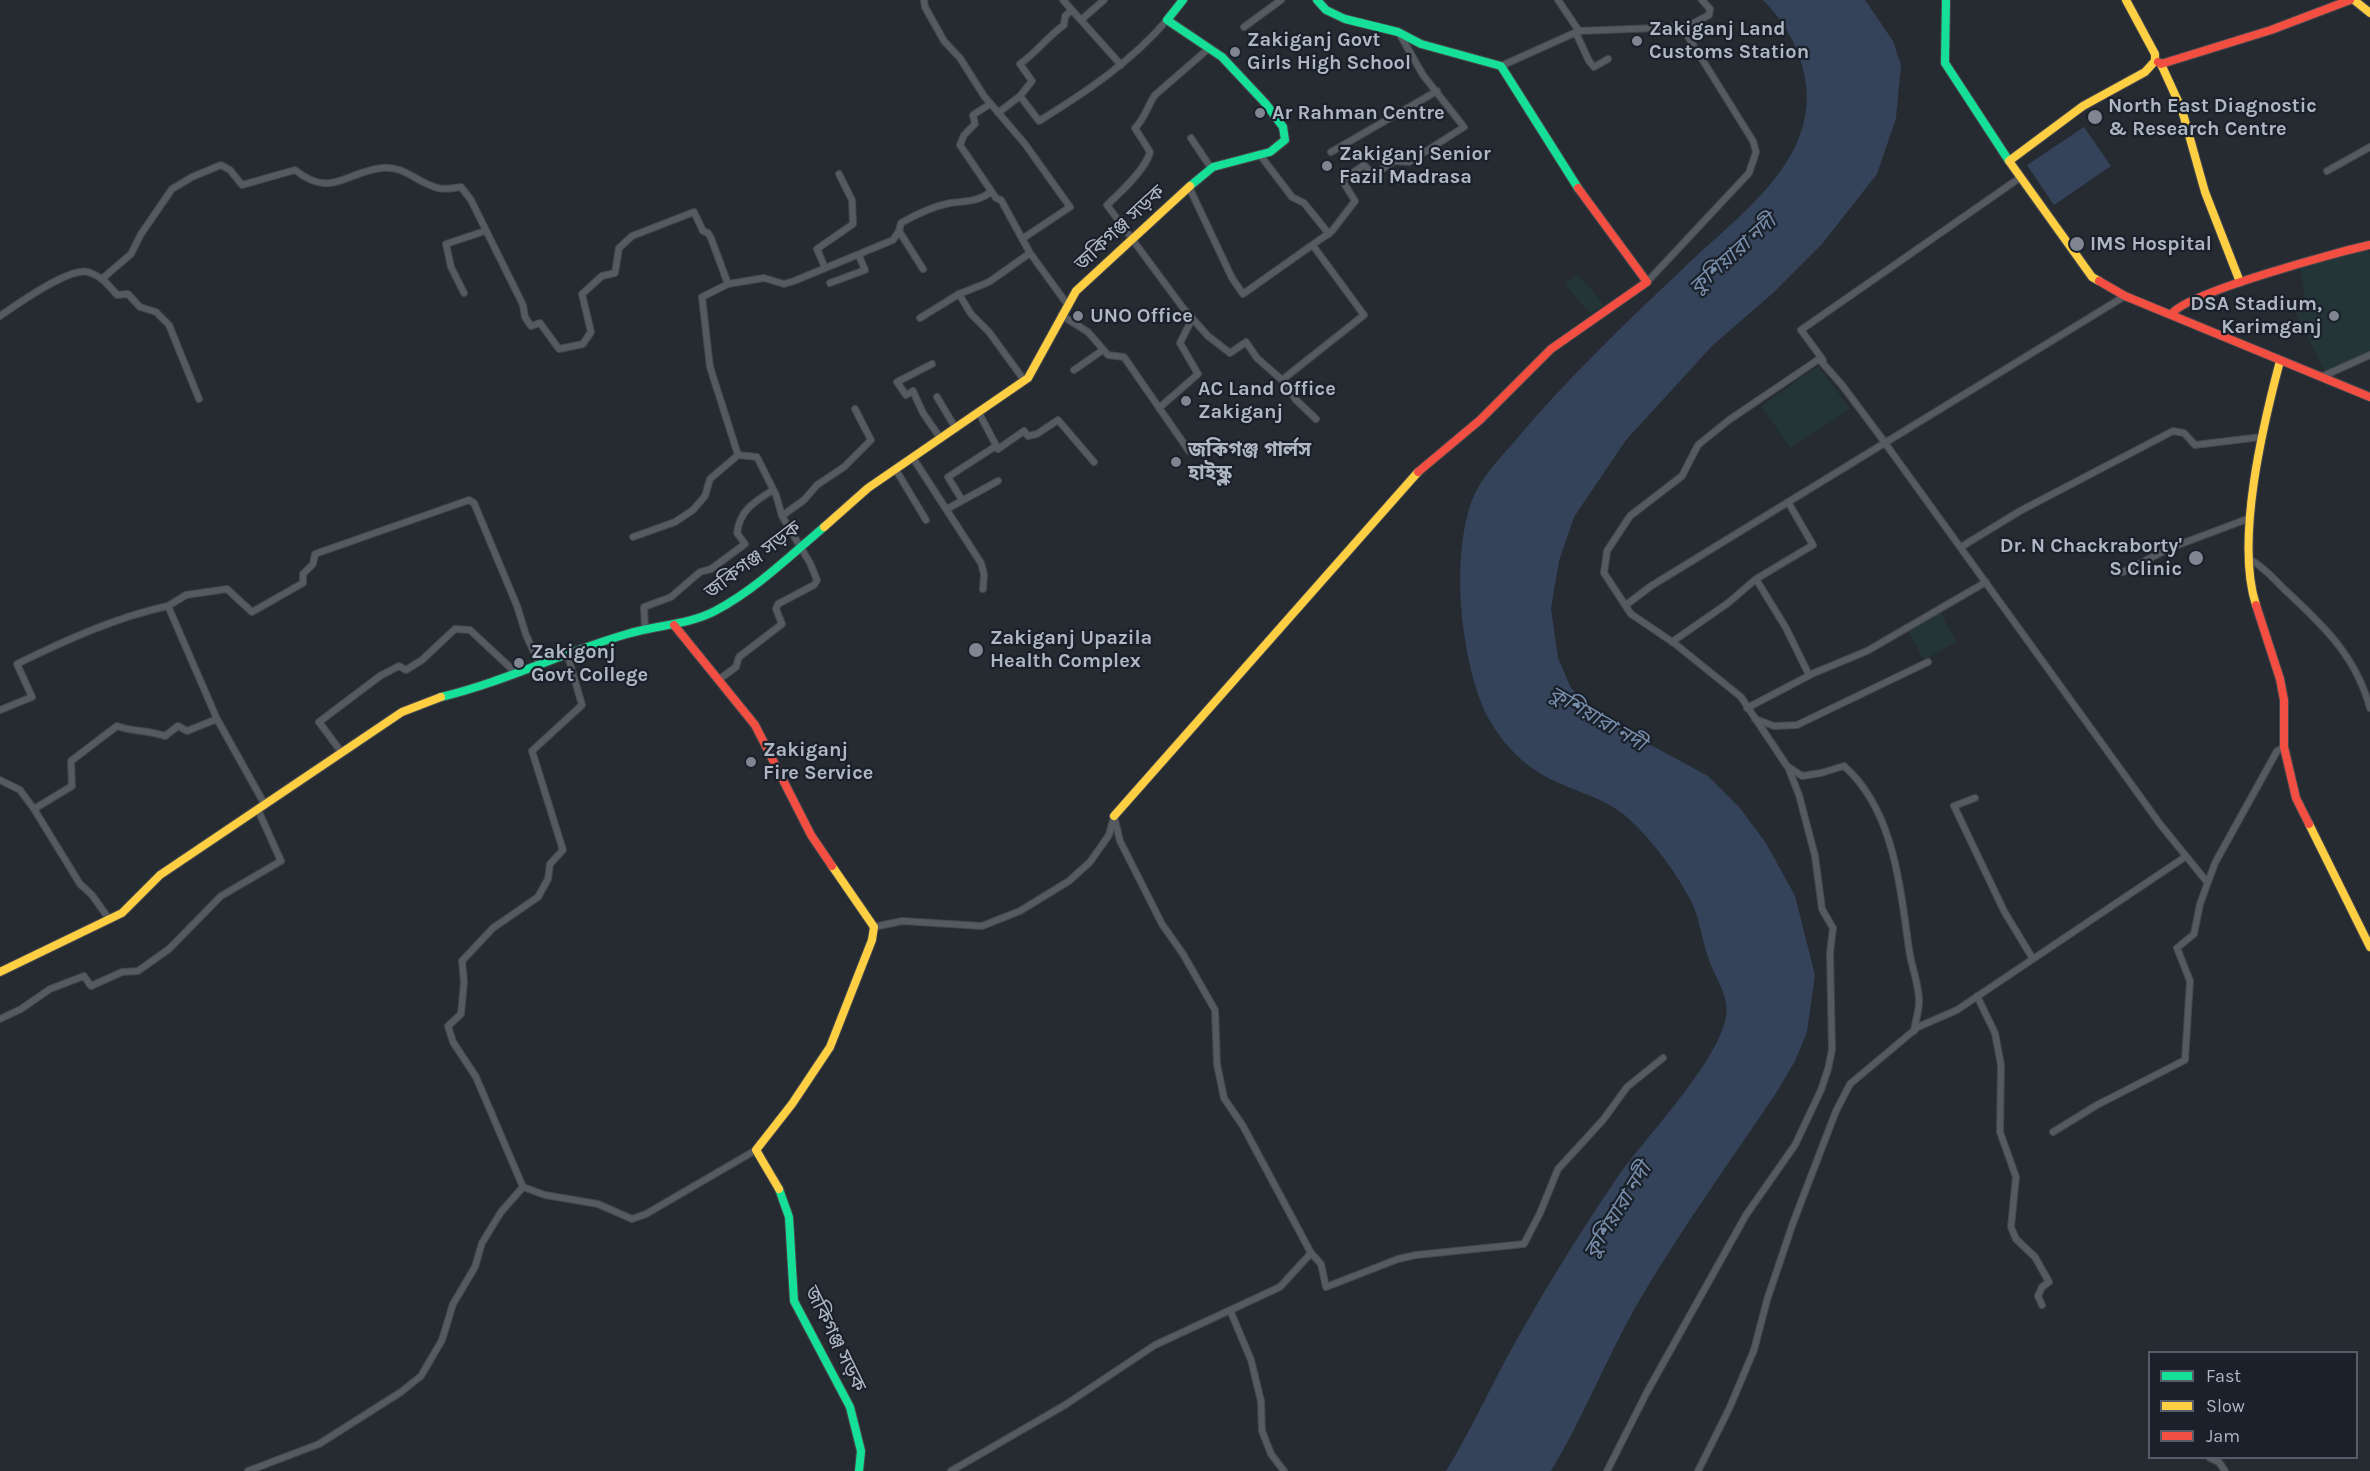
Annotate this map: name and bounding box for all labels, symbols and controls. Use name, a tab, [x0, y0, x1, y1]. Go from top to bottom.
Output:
place label: Zakiganj Land Customs Station	[1649, 17, 1809, 64]
place label: Zakiganj Govt Girls High School	[1247, 28, 1411, 75]
marker: Zakiganj Land Customs Station	[1630, 34, 1644, 48]
marker: Zakiganj Govt Girls High School	[1228, 45, 1242, 59]
place label: North East Diagnostic & Research Centre	[2108, 94, 2317, 141]
place label: Ar Rahman Centre	[1272, 101, 1445, 125]
marker: Ar Rahman Centre	[1253, 106, 1267, 120]
marker: North East Diagnostic & Research Centre	[2086, 108, 2104, 126]
place label: Zakiganj Senior Fazil Madrasa	[1339, 142, 1491, 189]
marker: Zakiganj Senior Fazil Madrasa	[1320, 159, 1334, 173]
street label: জকিগঞ্জ সড়ক	[1070, 180, 1170, 276]
water label: কুশিয়ারা নদী	[1684, 210, 1782, 300]
place label: IMS Hospital	[2090, 232, 2212, 256]
marker: IMS Hospital	[2068, 235, 2086, 253]
place label: DSA Stadium, Karimganj	[2190, 292, 2322, 339]
place label: UNO Office	[1090, 304, 1193, 328]
marker: UNO Office	[1071, 309, 1085, 323]
marker: DSA Stadium, Karimganj	[2327, 309, 2341, 323]
place label: AC Land Office Zakiganj	[1198, 377, 1336, 424]
marker: AC Land Office Zakiganj	[1179, 394, 1193, 408]
place label: জকিগঞ্জ গার্লস হাইস্কুল	[1188, 438, 1311, 485]
marker: জকিগঞ্জ গার্লস হাইস্কুল	[1169, 455, 1183, 469]
street label: জকিগঞ্জ সড়ক	[700, 516, 806, 604]
place label: Dr. N Chackraborty' S Clinic	[2000, 534, 2182, 581]
marker: Dr. N Chackraborty' S Clinic	[2187, 549, 2205, 567]
place label: Zakiganj Upazila Health Complex	[990, 626, 1152, 673]
place label: Zakigonj Govt College	[531, 640, 648, 687]
marker: Zakiganj Upazila Health Complex	[967, 641, 985, 659]
marker: Zakigonj Govt College	[512, 656, 526, 670]
water label: কুশিয়ারা নদী	[1544, 681, 1650, 757]
place label: Zakiganj Fire Service	[763, 738, 873, 785]
marker: Zakiganj Fire Service	[744, 755, 758, 769]
water label: কুশিয়ারা নদী	[1579, 1159, 1657, 1263]
street label: জকিগঞ্জ সড়ক	[799, 1282, 871, 1396]
legend	[2148, 1351, 2358, 1459]
text: Fast	[2206, 1365, 2241, 1387]
text: Slow	[2206, 1395, 2245, 1417]
text: Jam	[2206, 1425, 2240, 1447]

